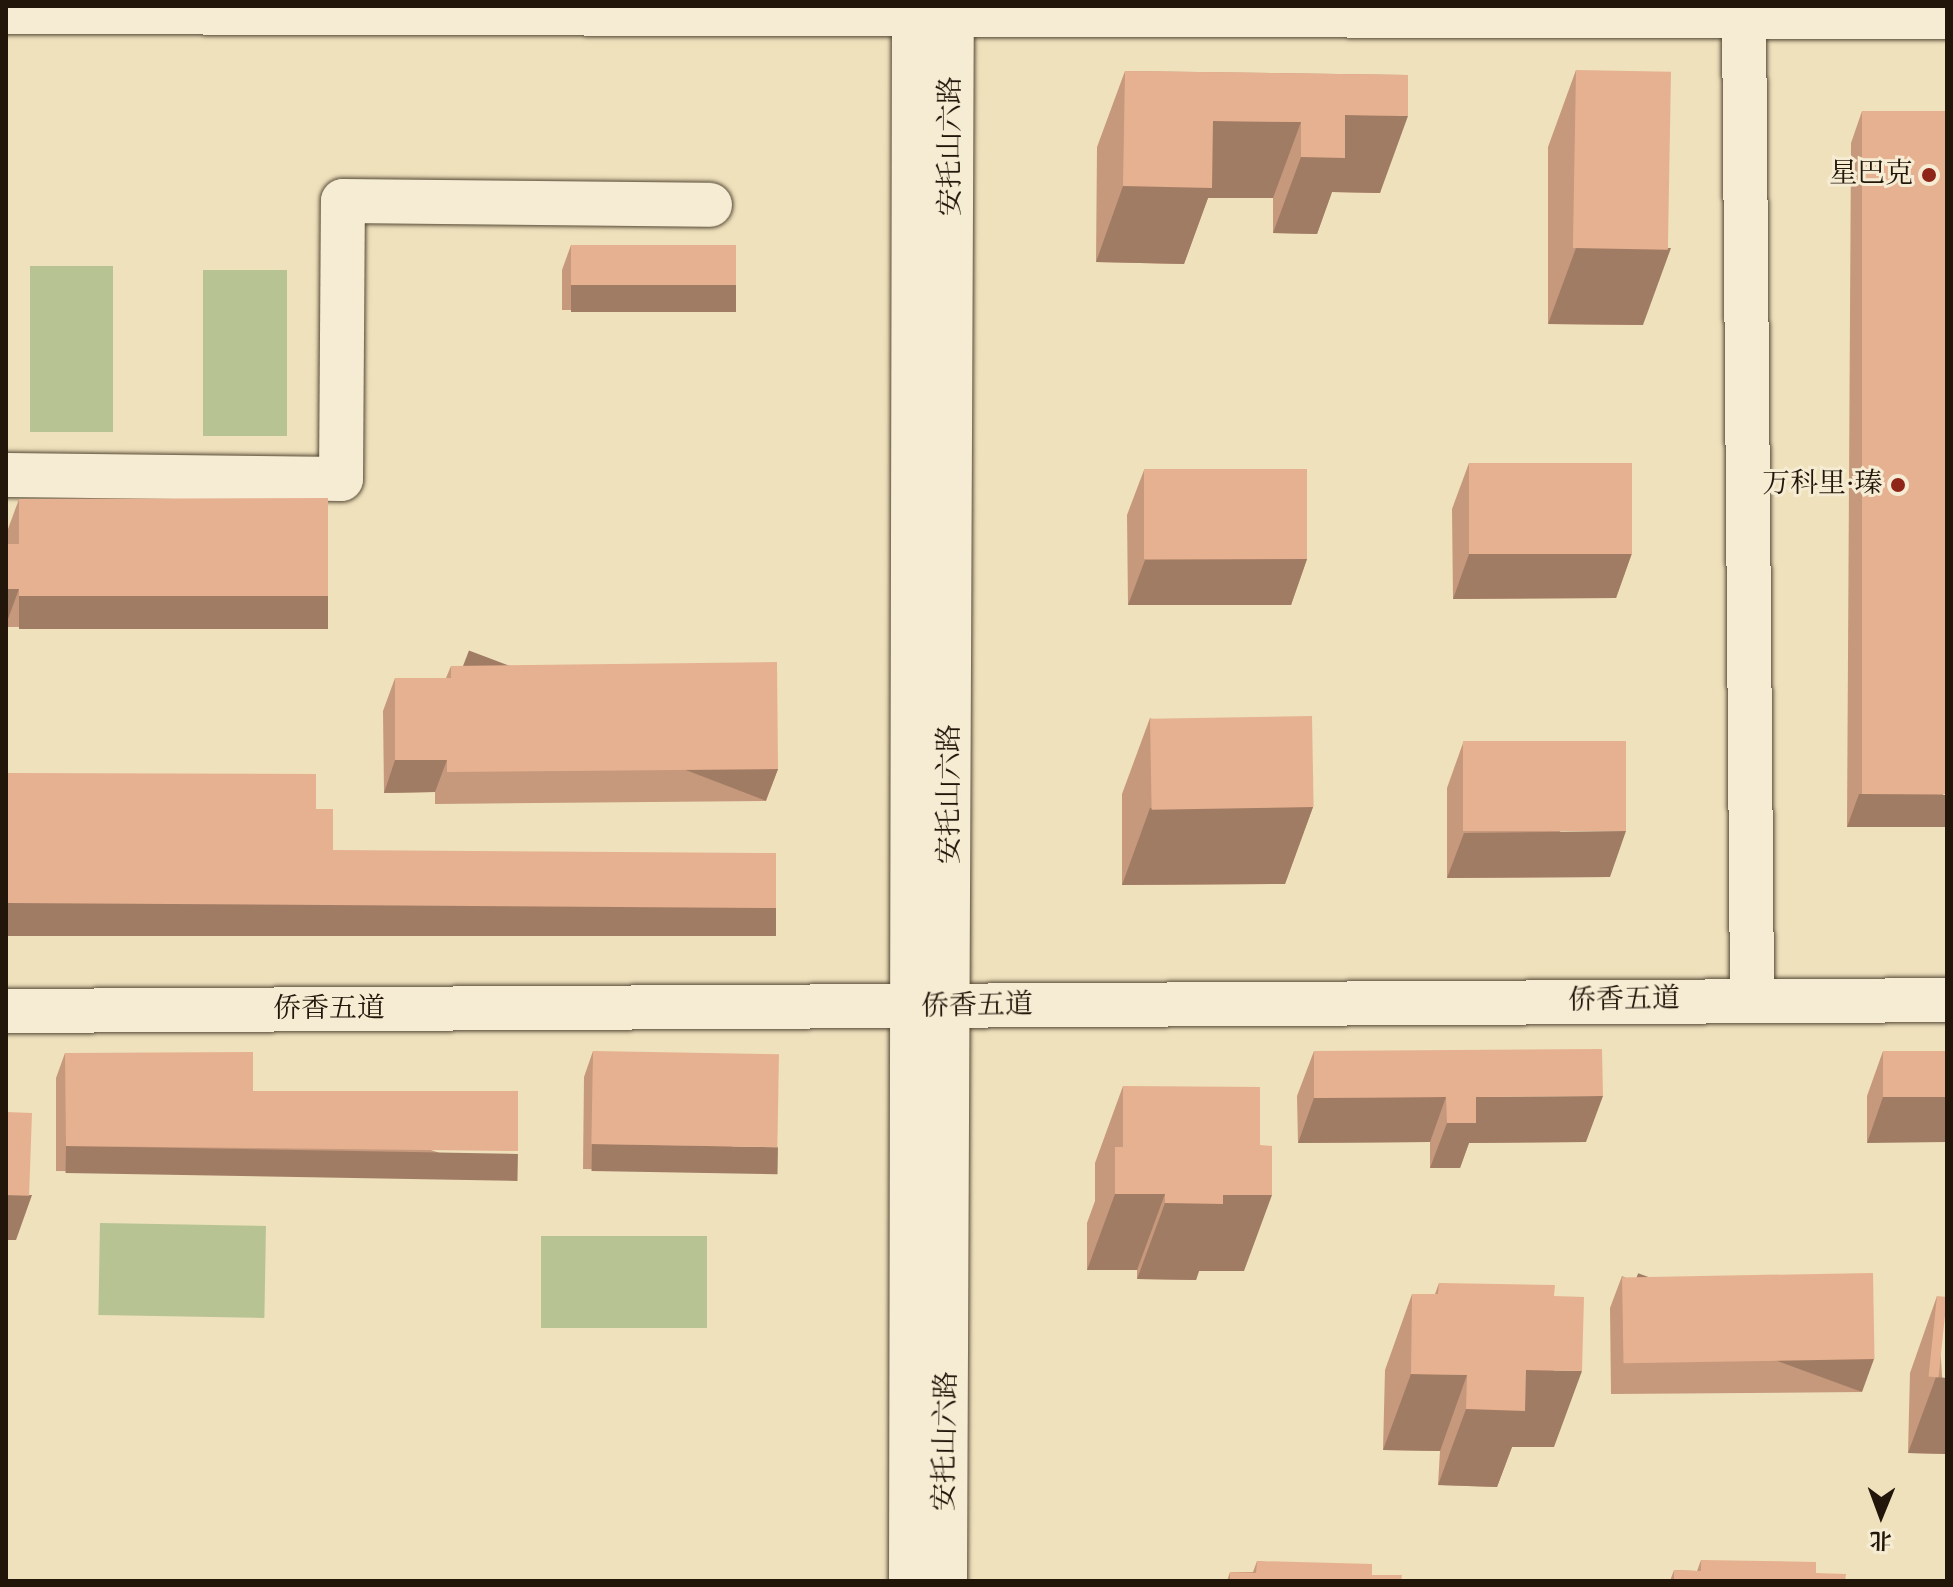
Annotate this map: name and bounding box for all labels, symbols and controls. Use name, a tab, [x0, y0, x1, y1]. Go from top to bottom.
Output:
street label: 安托山六路	[935, 76, 969, 216]
place label: 星巴克	[1829, 158, 1913, 192]
marker: 星巴克	[1920, 166, 1938, 184]
place label: 万科里·瑧	[1762, 468, 1882, 502]
marker: 万科里·瑧	[1889, 476, 1907, 494]
street label: 安托山六路	[934, 724, 968, 864]
street label: 侨香五道	[1568, 983, 1680, 1019]
street label: 侨香五道	[921, 989, 1033, 1025]
street label: 侨香五道	[273, 993, 385, 1027]
street label: 安托山六路	[929, 1371, 965, 1511]
north arrow	[1841, 1475, 1921, 1555]
text: 北	[1869, 1528, 1892, 1550]

